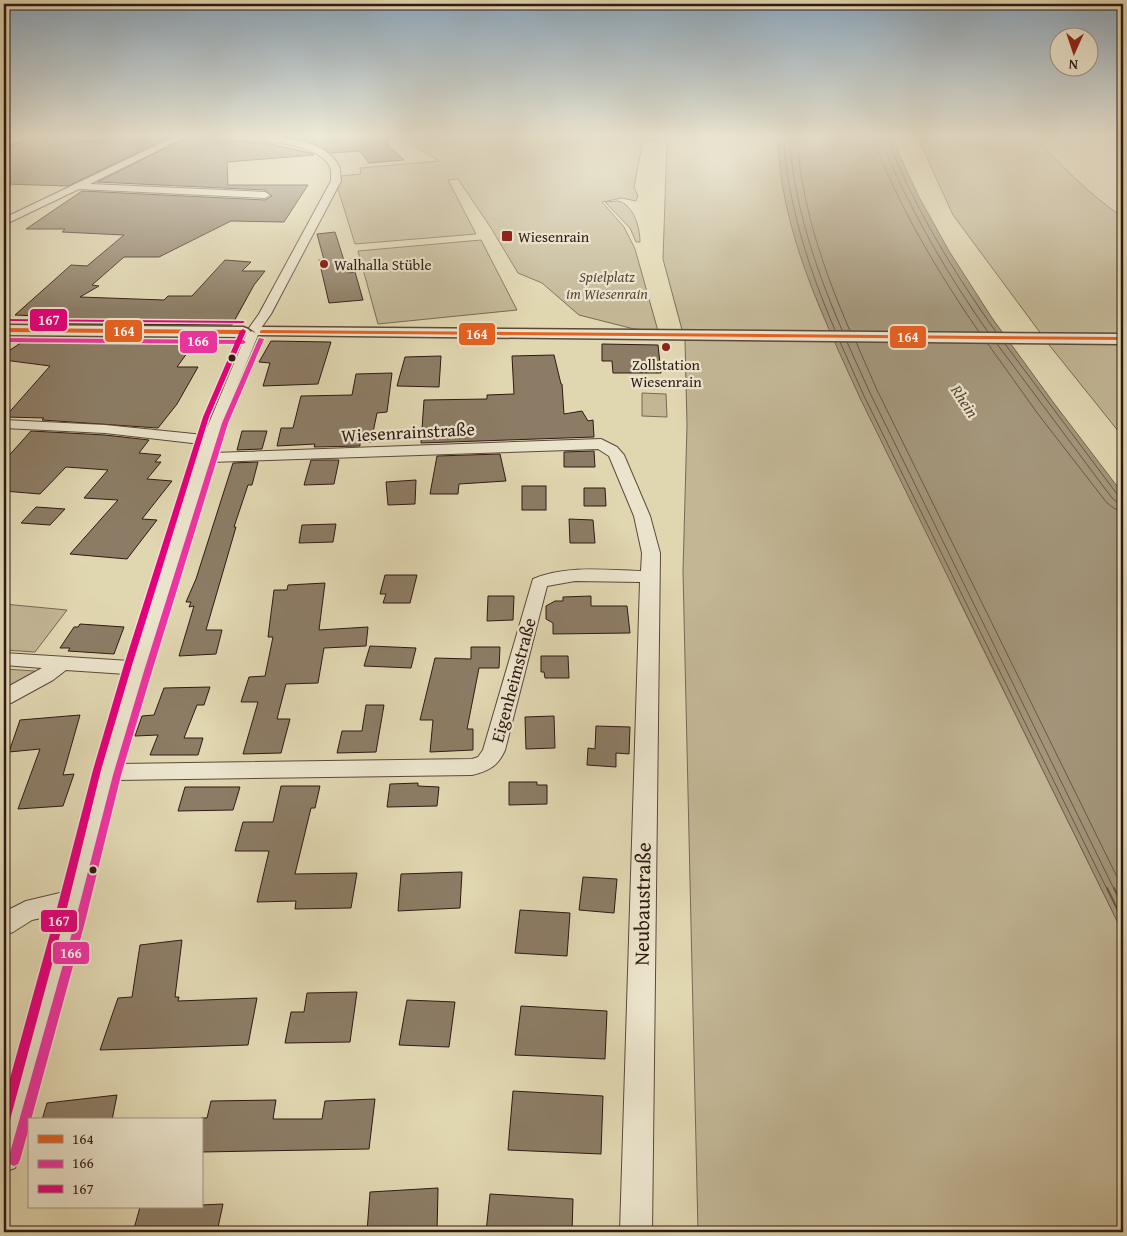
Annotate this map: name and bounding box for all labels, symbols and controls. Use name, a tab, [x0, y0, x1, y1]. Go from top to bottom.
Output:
north arrow	[1050, 28, 1100, 78]
text: N	[1067, 55, 1079, 75]
place label: Wiesenrain	[518, 226, 590, 247]
marker: Wiesenrain	[500, 229, 514, 243]
place label: Walhalla Stüble	[334, 254, 432, 275]
marker: Walhalla Stüble	[318, 258, 330, 270]
park label: Spielplatz im Wiesenrain	[566, 266, 648, 304]
line badge: 167	[29, 308, 68, 332]
text: 167	[38, 310, 60, 330]
line badge: 164	[104, 319, 143, 343]
text: 164	[113, 321, 135, 341]
line badge: 164	[458, 322, 496, 346]
text: 164	[466, 324, 488, 344]
line badge: 164	[889, 325, 927, 349]
text: 164	[897, 327, 919, 347]
line badge: 166	[179, 330, 218, 354]
text: 166	[187, 331, 209, 351]
marker: Zollstation Wiesenrain	[660, 341, 672, 353]
unlabelled marker	[227, 353, 237, 363]
place label: Zollstation Wiesenrain	[630, 354, 702, 392]
water label: Rhein	[945, 379, 985, 422]
street label: Wiesenrainstraße	[341, 415, 475, 449]
street label: Eigenheimstraße	[483, 615, 543, 745]
street label: Neubaustraße	[625, 842, 659, 966]
unlabelled marker	[88, 865, 98, 875]
line badge: 167	[40, 909, 78, 933]
text: 167	[48, 911, 70, 931]
line badge: 166	[52, 941, 90, 965]
text: 166	[60, 943, 82, 963]
legend	[28, 1118, 202, 1208]
text: 164	[72, 1128, 94, 1149]
text: 166	[72, 1152, 94, 1173]
text: 167	[72, 1178, 94, 1199]

